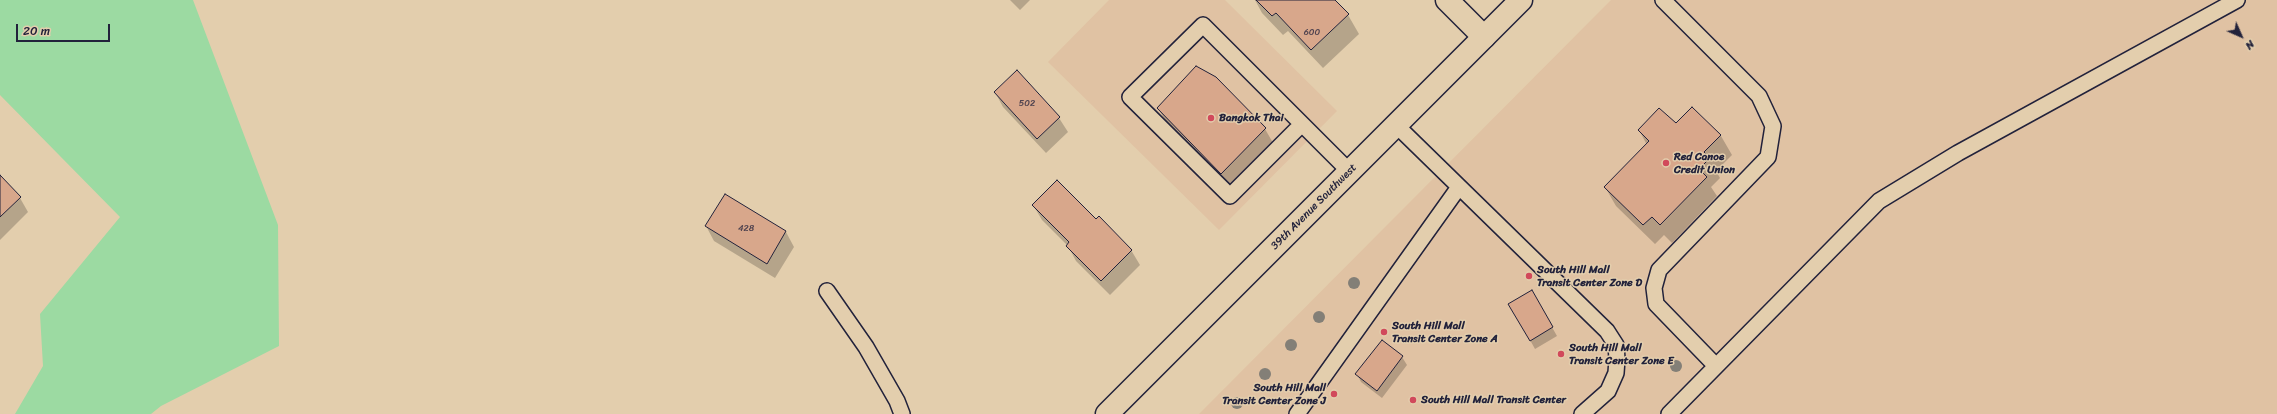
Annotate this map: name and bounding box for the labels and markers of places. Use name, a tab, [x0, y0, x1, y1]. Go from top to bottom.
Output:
place label: Bangkok Thai	[1219, 111, 1284, 125]
marker: Bangkok Thai	[1206, 113, 1216, 123]
place label: Red Canoe Credit Union	[1674, 150, 1735, 176]
marker: Red Canoe Credit Union	[1661, 158, 1671, 168]
place label: South Hill Mall Transit Center Zone D	[1537, 263, 1642, 289]
marker: South Hill Mall Transit Center Zone D	[1524, 271, 1534, 281]
place label: South Hill Mall Transit Center Zone A	[1392, 319, 1498, 345]
marker: South Hill Mall Transit Center Zone A	[1379, 327, 1389, 337]
place label: South Hill Mall Transit Center Zone E	[1569, 341, 1674, 367]
marker: South Hill Mall Transit Center Zone E	[1556, 349, 1566, 359]
place label: South Hill Mall Transit Center Zone J	[1222, 381, 1326, 407]
marker: South Hill Mall Transit Center Zone J	[1329, 389, 1339, 399]
place label: South Hill Mall Transit Center	[1421, 393, 1566, 407]
marker: South Hill Mall Transit Center	[1408, 395, 1418, 405]

